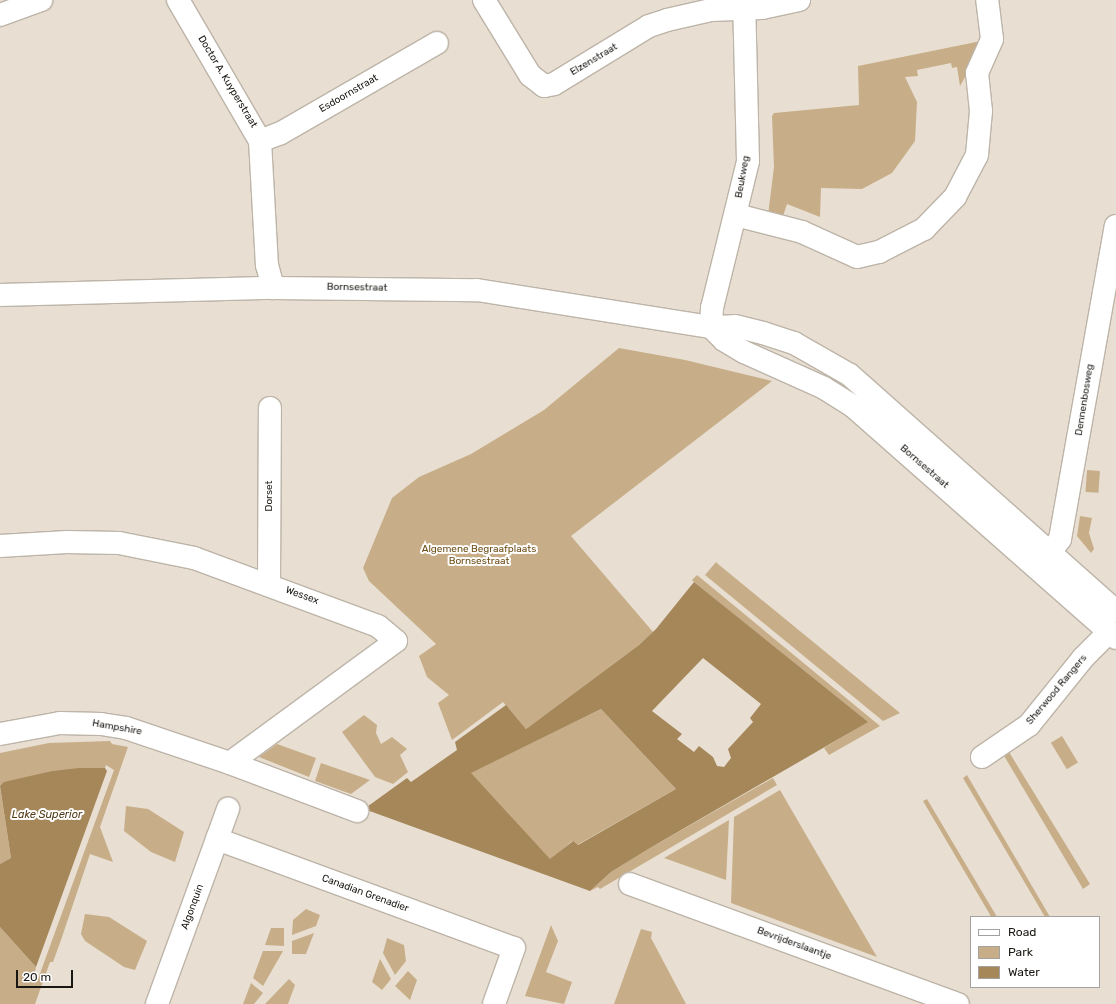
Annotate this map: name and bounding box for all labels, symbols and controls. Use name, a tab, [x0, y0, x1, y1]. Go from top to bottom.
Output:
street label: Doctor A. Kuyperstraat	[195, 33, 259, 131]
street label: Elzenstraat	[568, 41, 620, 79]
street label: Esdoornstraat	[317, 72, 381, 116]
street label: Beukweg	[733, 155, 753, 199]
street label: Bornsestraat	[327, 281, 387, 295]
street label: Dennenbosweg	[1073, 363, 1097, 437]
street label: Bornsestraat	[897, 443, 951, 491]
street label: Dorset	[264, 480, 276, 512]
park label: Algemene Begraafplaats Bornsestraat	[422, 543, 536, 566]
street label: Wessex	[284, 584, 320, 608]
street label: Sherwood Rangers	[1024, 652, 1090, 728]
street label: Hampshire	[91, 718, 143, 738]
water label: Lake Superior	[12, 808, 82, 822]
street label: Canadian Grenadier	[320, 873, 410, 915]
street label: Algonquin	[179, 883, 207, 931]
legend	[970, 916, 1100, 988]
street label: Bevrijderslaantje	[755, 925, 833, 963]
text: Road	[1008, 925, 1036, 939]
text: Park	[1008, 945, 1033, 959]
scale bar	[18, 962, 75, 988]
text: Water	[1008, 965, 1040, 979]
text: 20 m	[23, 970, 51, 984]

